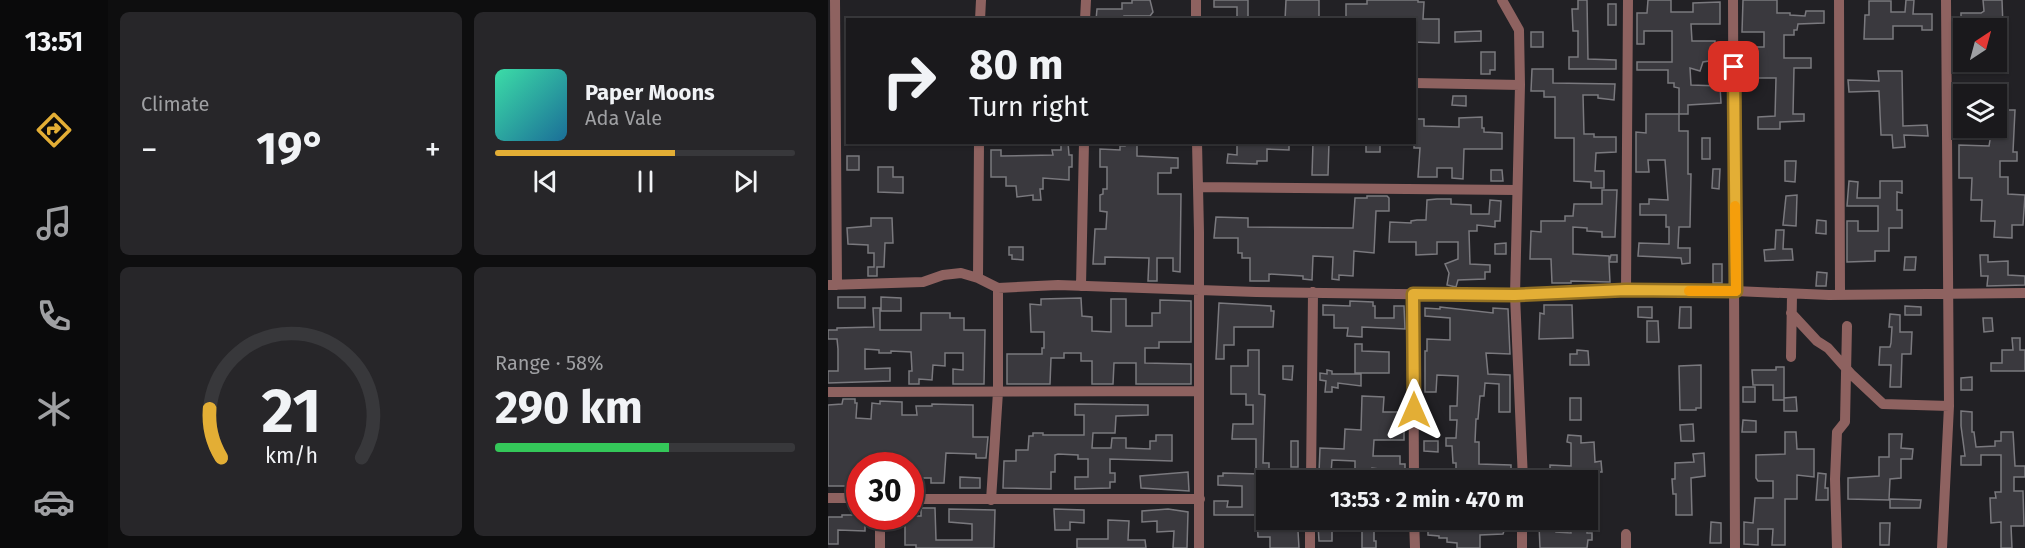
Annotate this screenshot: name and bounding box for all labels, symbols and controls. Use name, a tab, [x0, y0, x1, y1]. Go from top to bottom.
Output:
north arrow	[1953, 18, 2007, 72]
map controls	[1953, 18, 2007, 138]
text: 13:51	[25, 26, 83, 58]
text: 80 m	[969, 40, 1063, 90]
pin	[1708, 41, 1759, 92]
icon: right	[870, 42, 948, 120]
icon: arrive	[1717, 50, 1750, 83]
text: Paper Moons	[585, 79, 715, 106]
button: layers	[1953, 84, 2007, 138]
text: Turn right	[969, 91, 1089, 123]
text: Climate	[141, 92, 209, 116]
text: Ada Vale	[585, 106, 662, 130]
icon: directions	[33, 109, 75, 151]
text: 19°	[256, 122, 326, 176]
text: −	[141, 130, 158, 170]
text: +	[425, 130, 441, 170]
icon: previous	[529, 165, 562, 198]
icon: pause	[629, 165, 662, 198]
icon: next	[729, 165, 762, 198]
icon: music	[33, 202, 75, 244]
icon: phone	[33, 295, 75, 337]
text: Range · 58%	[495, 351, 603, 375]
text: 21	[261, 374, 321, 449]
position arrow	[1382, 378, 1446, 442]
text: 290 km	[495, 381, 643, 435]
icon: climate	[33, 388, 75, 430]
text: km/h	[264, 444, 318, 470]
speed limit sign: 30	[846, 452, 924, 530]
icon: car	[33, 481, 75, 523]
text: 13:53 · 2 min · 470 m	[1330, 486, 1524, 513]

